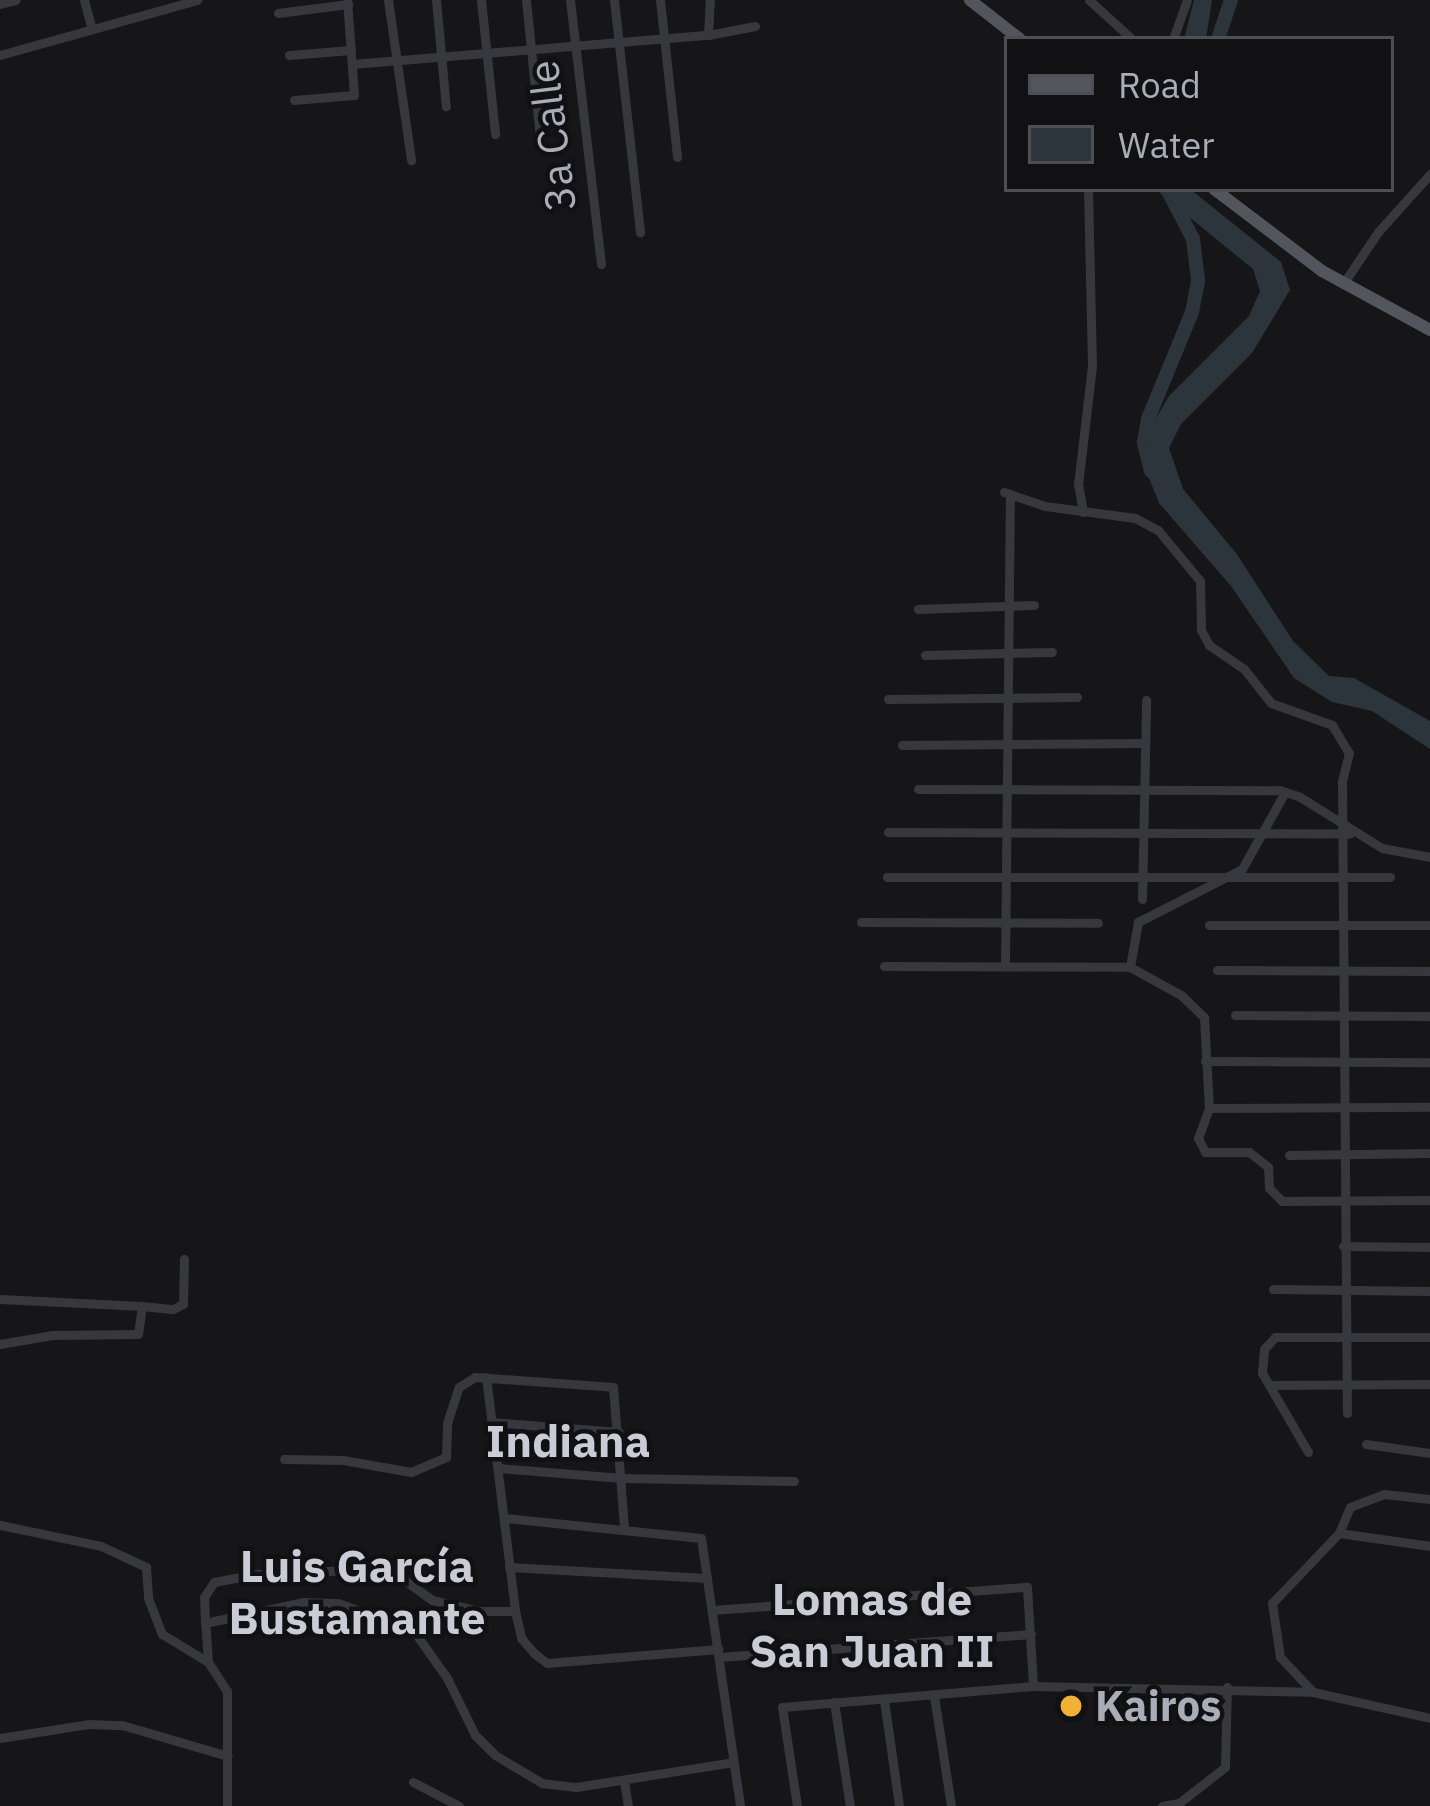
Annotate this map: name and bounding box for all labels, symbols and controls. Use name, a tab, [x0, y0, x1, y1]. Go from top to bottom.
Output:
legend	[1004, 36, 1394, 192]
street label: 3a Calle	[518, 58, 586, 214]
text: Road	[1118, 61, 1201, 108]
text: Water	[1118, 121, 1214, 168]
district label: Indiana	[486, 1414, 650, 1468]
district label: Luis García Bustamante	[229, 1539, 485, 1645]
district label: Lomas de San Juan II	[749, 1572, 995, 1678]
place label: Kairos	[1095, 1681, 1221, 1731]
marker: Kairos	[1058, 1693, 1084, 1719]

